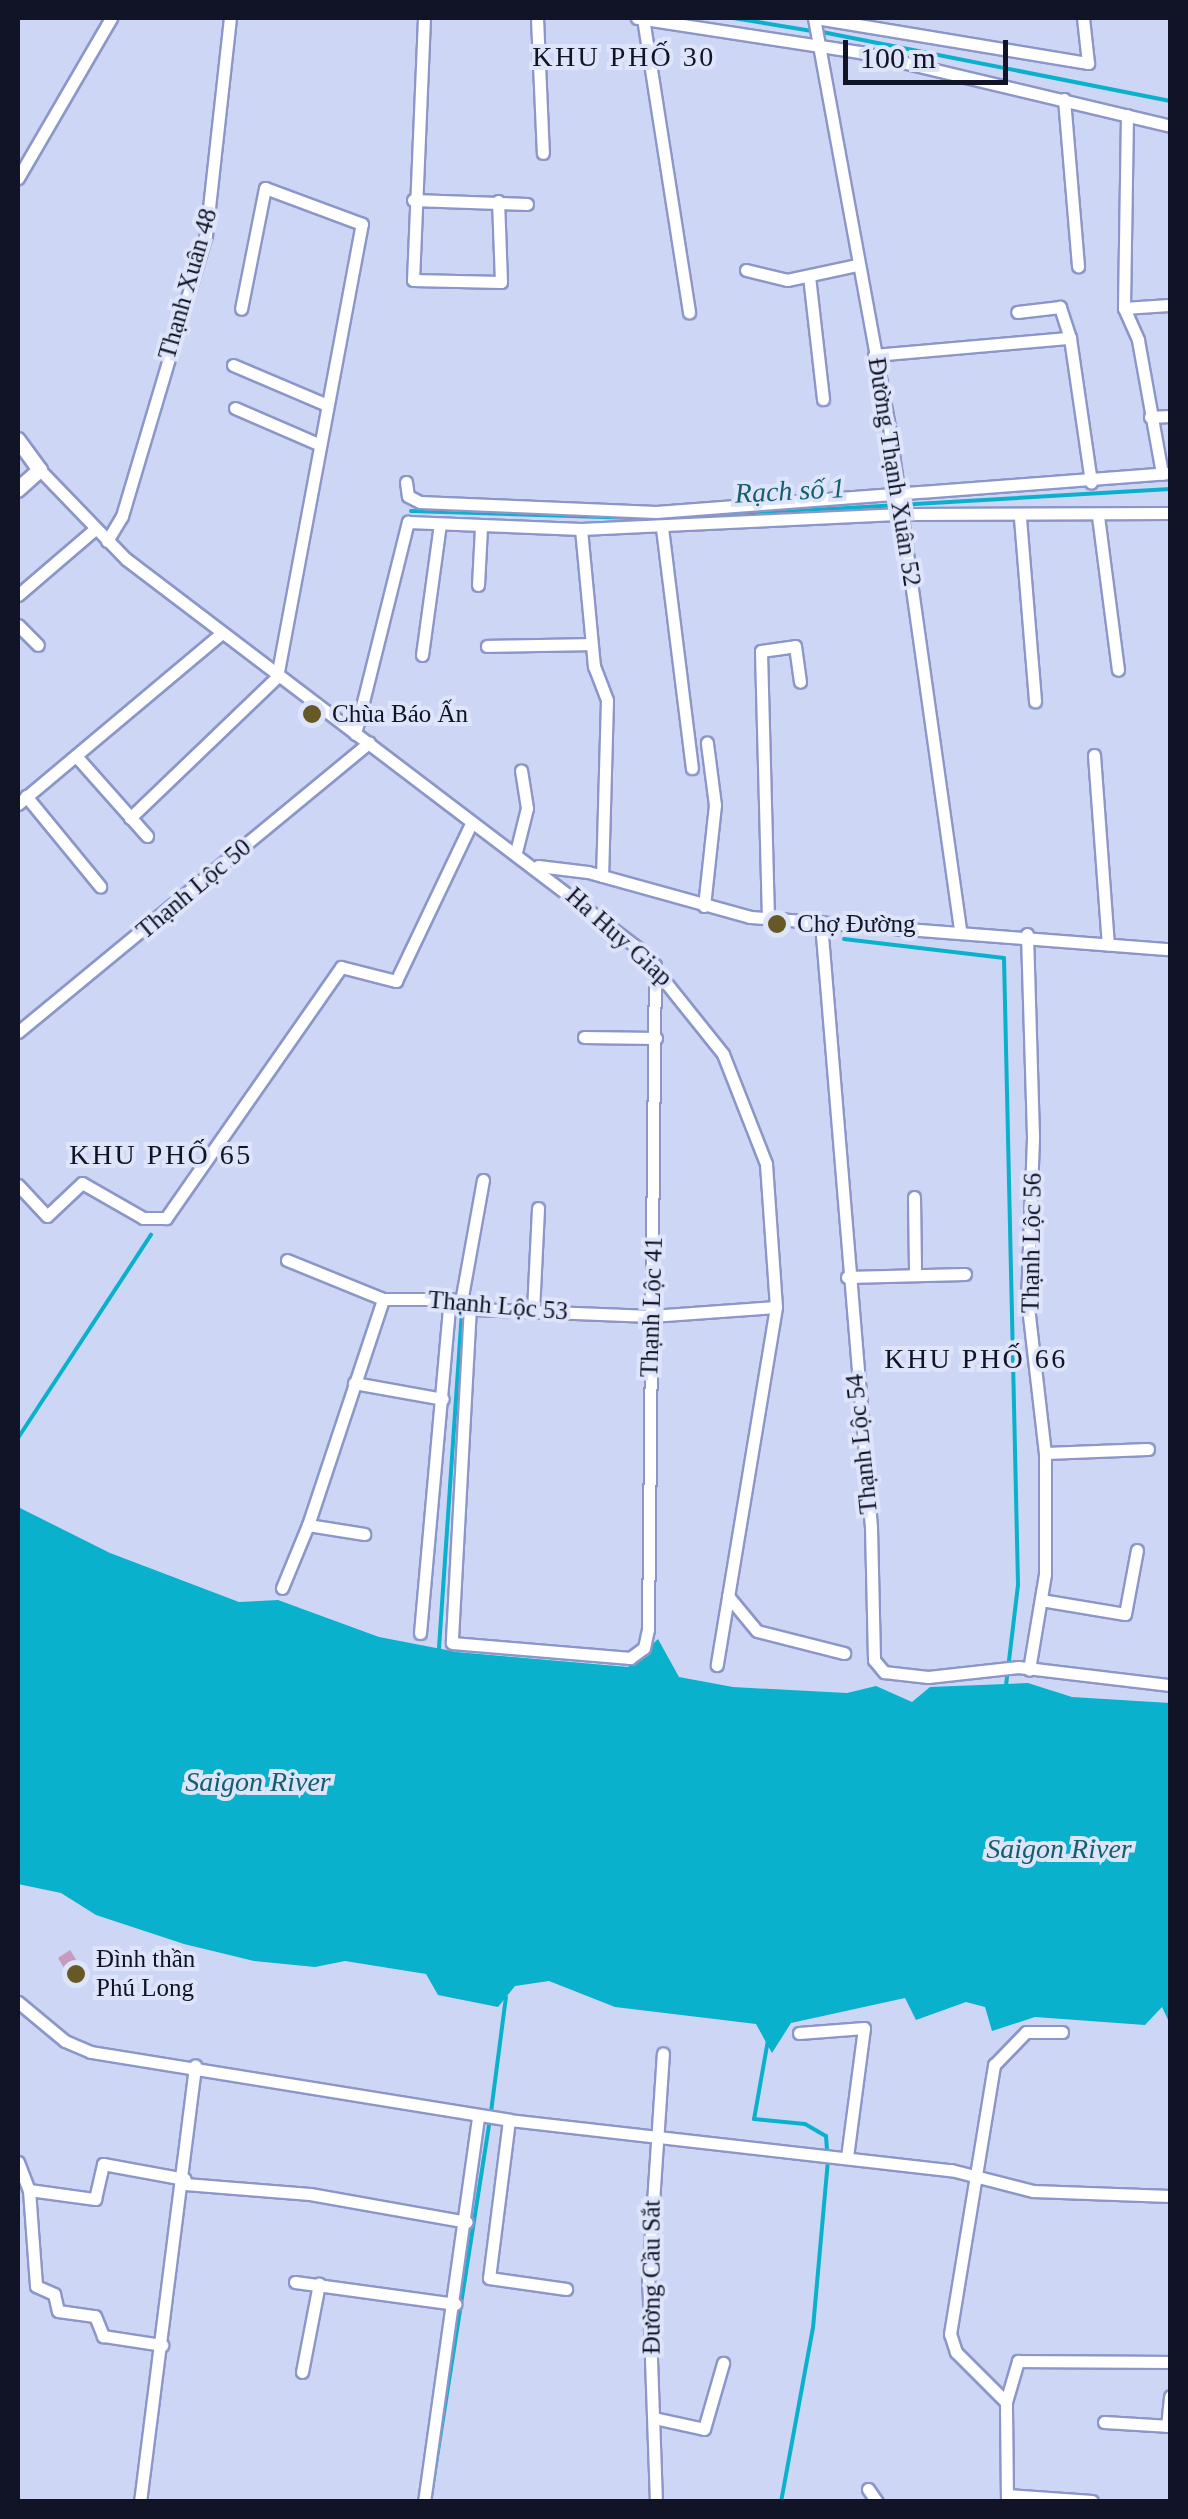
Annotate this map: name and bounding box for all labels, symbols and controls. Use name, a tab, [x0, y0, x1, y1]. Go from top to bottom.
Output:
scale bar	[848, 20, 1013, 82]
district label: KHU PHỐ 30	[532, 40, 716, 74]
text: 100 m	[860, 41, 936, 74]
street label: Thạnh Xuân 48	[152, 205, 224, 363]
street label: Đường Thạnh Xuân 52	[861, 355, 927, 589]
water label: Rạch số 1	[734, 471, 846, 511]
place label: Chùa Báo Ấn	[332, 699, 468, 729]
marker: Chùa Báo Ấn	[301, 703, 323, 725]
street label: Thạnh Lộc 50	[131, 832, 257, 946]
street label: Ha Huy Giap	[559, 881, 679, 993]
place label: Chợ Đường	[797, 909, 915, 939]
marker: Chợ Đường	[766, 913, 788, 935]
district label: KHU PHỐ 65	[69, 1138, 253, 1172]
street label: Thạnh Lộc 56	[1016, 1173, 1048, 1313]
street label: Thạnh Lộc 41	[635, 1236, 669, 1378]
street label: Thạnh Lộc 53	[427, 1285, 569, 1327]
district label: KHU PHỐ 66	[884, 1342, 1068, 1376]
street label: Thạnh Lộc 54	[840, 1373, 884, 1515]
water label: Saigon River	[185, 1765, 331, 1799]
water label: Saigon River	[986, 1832, 1132, 1866]
place label: Đình thần Phú Long	[96, 1945, 195, 2004]
marker: Đình thần Phú Long	[65, 1963, 87, 1985]
street label: Đường Cầu Sắt	[637, 2200, 667, 2354]

